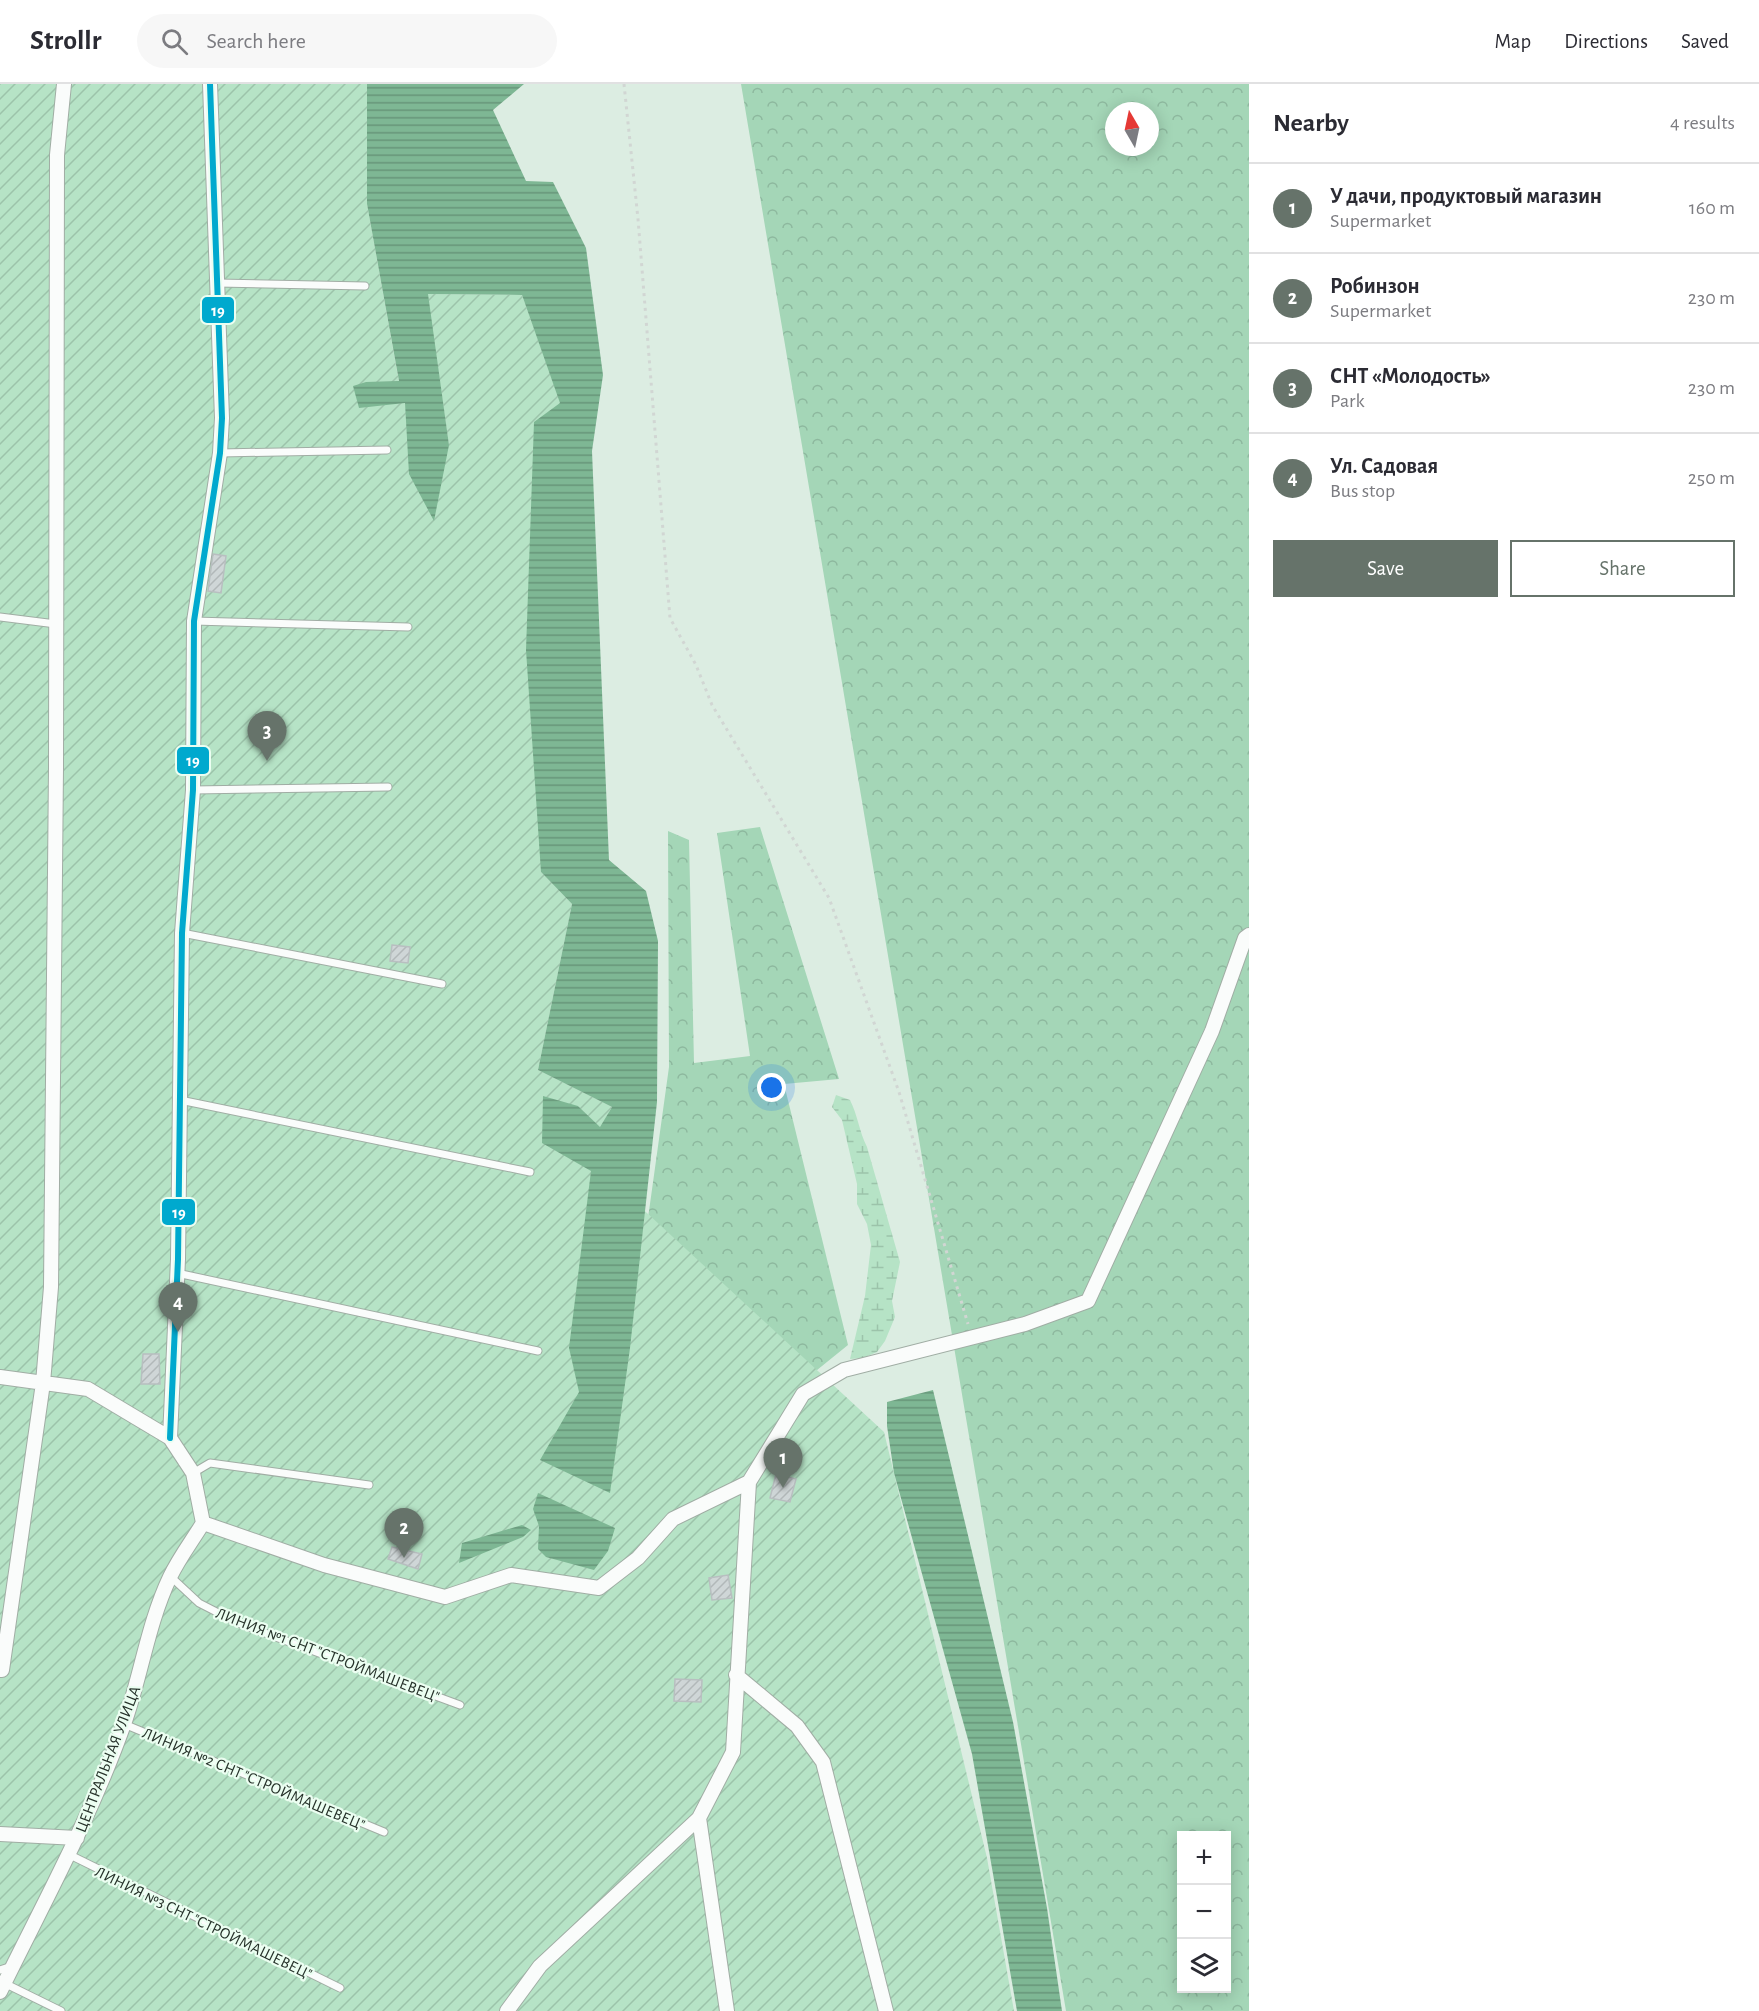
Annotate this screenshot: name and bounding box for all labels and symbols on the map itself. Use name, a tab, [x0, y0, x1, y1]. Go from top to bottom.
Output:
north arrow	[1105, 102, 1159, 156]
line badge: 19	[201, 296, 235, 324]
text: 19	[211, 303, 225, 319]
pin: 3	[248, 712, 286, 761]
line badge: 19	[176, 746, 210, 775]
text: 19	[186, 753, 200, 769]
your location	[757, 1073, 786, 1102]
line badge: 19	[161, 1198, 196, 1226]
text: 19	[172, 1205, 186, 1221]
pin: 4	[158, 1282, 198, 1332]
pin: 1	[764, 1438, 802, 1488]
pin: 2	[384, 1508, 424, 1558]
street label: ЛИНИЯ №1 СНТ "СТРОЙМАШЕВЕЦ"	[214, 1604, 442, 1705]
street label: ЦЕНТРАЛЬНАЯ УЛИЦА	[73, 1683, 144, 1835]
street label: ЛИНИЯ №2 СНТ "СТРОЙМАШЕВЕЦ"	[140, 1724, 368, 1833]
street label: ЛИНИЯ №3 СНТ "СТРОЙМАШЕВЕЦ"	[93, 1862, 315, 1983]

